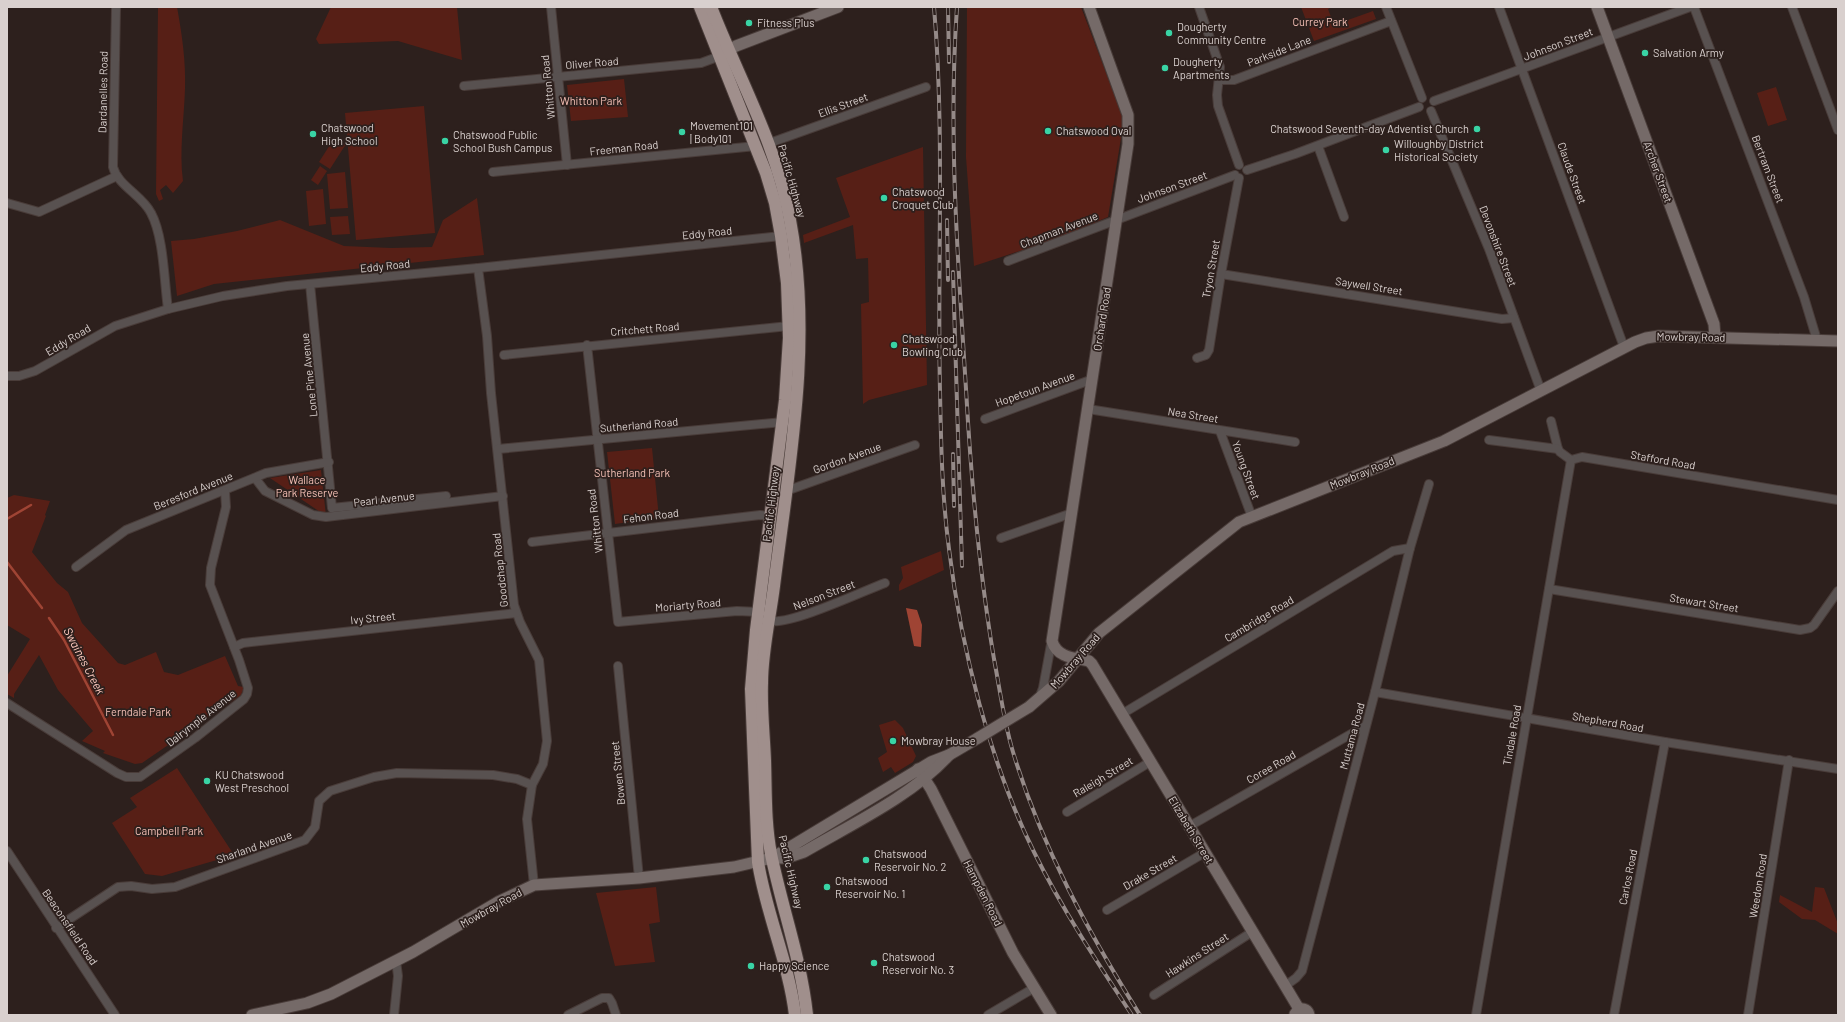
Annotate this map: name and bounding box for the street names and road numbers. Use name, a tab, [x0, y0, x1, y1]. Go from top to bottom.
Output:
street label: Johnson Street	[1521, 24, 1595, 63]
street label: Parkside Lane	[1245, 32, 1313, 69]
street label: Dardanelles Road	[95, 51, 110, 133]
street label: Whitton Road	[538, 54, 557, 120]
street label: Oliver Road	[565, 54, 619, 71]
street label: Ellis Street	[816, 90, 870, 120]
street label: Bertram Street	[1750, 133, 1787, 205]
street label: Freeman Road	[589, 137, 659, 158]
street label: Archer Street	[1641, 139, 1676, 204]
street label: Claude Street	[1555, 140, 1590, 206]
street label: Pacific Highway	[776, 143, 809, 219]
street label: Johnson Street	[1135, 168, 1209, 205]
street label: Devonshire Street	[1477, 204, 1520, 288]
street label: Chapman Avenue	[1018, 209, 1100, 250]
street label: Eddy Road	[681, 223, 733, 242]
street label: Tryon Street	[1199, 239, 1222, 299]
street label: Eddy Road	[359, 256, 411, 275]
street label: Saywell Street	[1335, 274, 1404, 297]
street label: Orchard Road	[1090, 286, 1113, 352]
street label: Critchett Road	[610, 319, 680, 338]
street label: Eddy Road	[43, 321, 93, 358]
street label: Mowbray Road	[1657, 329, 1725, 344]
street label: Lone Pine Avenue	[298, 332, 319, 418]
street label: Hopetoun Avenue	[993, 368, 1077, 409]
street label: Nea Street	[1167, 404, 1219, 425]
street label: Sutherland Road	[599, 415, 679, 434]
street label: Gordon Avenue	[811, 439, 883, 476]
street label: Young Street	[1230, 439, 1263, 501]
street label: Stafford Road	[1630, 447, 1697, 472]
street label: Mowbray Road	[1328, 454, 1396, 491]
street label: Pacific Highway	[759, 466, 782, 542]
street label: Beresford Avenue	[151, 469, 234, 512]
street label: Pearl Avenue	[353, 488, 415, 509]
street label: Whitton Road	[584, 488, 605, 554]
street label: Fehon Road	[622, 506, 680, 525]
street label: Goodchap Road	[489, 532, 510, 608]
street label: Nelson Street	[791, 577, 857, 612]
street label: Stewart Street	[1669, 591, 1740, 614]
street label: Cambridge Road	[1222, 593, 1296, 644]
street label: Moriarty Road	[654, 595, 721, 614]
street label: Ivy Street	[350, 609, 396, 626]
street label: Mowbray Road	[1047, 630, 1102, 691]
street label: Dalrymple Avenue	[163, 686, 238, 749]
street label: Muttama Road	[1336, 701, 1367, 771]
street label: Tindale Road	[1500, 704, 1523, 766]
street label: Shepherd Road	[1571, 709, 1645, 734]
street label: Bowen Street	[608, 740, 627, 806]
street label: Coree Road	[1244, 747, 1298, 786]
street label: Raleigh Street	[1070, 754, 1135, 800]
street label: Elizabeth Street	[1166, 794, 1217, 866]
street label: Sharland Avenue	[214, 827, 293, 866]
street label: Pacific Highway	[777, 834, 806, 910]
street label: Carlos Road	[1616, 848, 1639, 906]
street label: Drake Street	[1121, 851, 1179, 892]
street label: Weedon Road	[1746, 853, 1769, 919]
street label: Hampden Road	[961, 858, 1006, 928]
street label: Mowbray Road	[458, 885, 524, 930]
street label: Beaconsfield Road	[40, 886, 101, 967]
street label: Hawkins Street	[1163, 929, 1231, 980]

